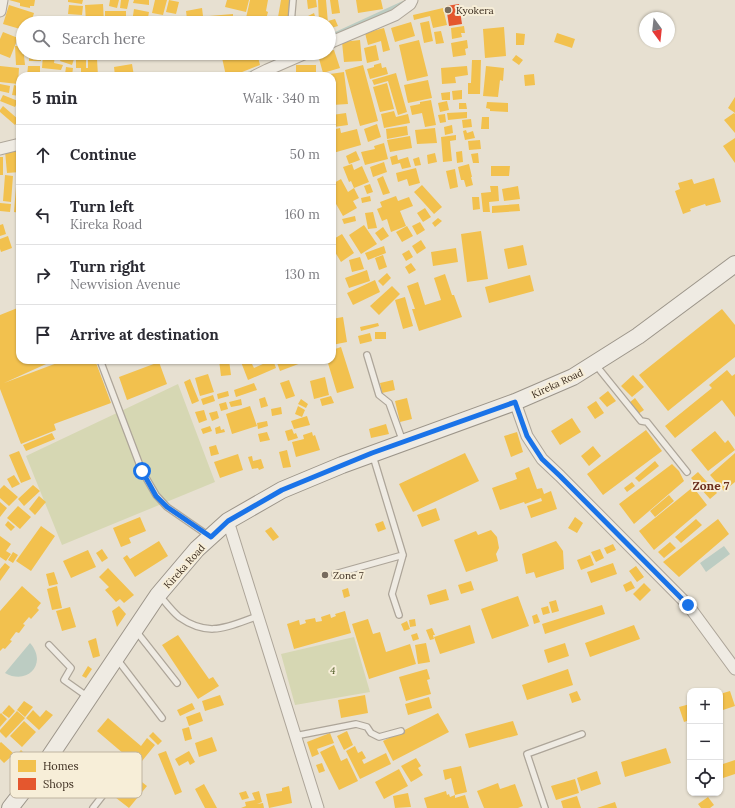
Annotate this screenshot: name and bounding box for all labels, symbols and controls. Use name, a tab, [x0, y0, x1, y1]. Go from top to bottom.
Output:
place label: Kyokera	[456, 4, 494, 17]
marker: Kyokera	[443, 5, 453, 15]
north arrow	[639, 12, 675, 48]
search box	[16, 16, 336, 60]
icon: search	[30, 27, 52, 49]
text: Search here	[62, 29, 145, 48]
text: 5 min	[32, 87, 78, 109]
text: Walk · 340 m	[243, 90, 320, 107]
icon: ahead	[32, 144, 54, 166]
text: Continue	[70, 145, 136, 164]
text: 50 m	[290, 146, 320, 163]
text: Turn left	[70, 197, 134, 216]
icon: left	[32, 204, 54, 226]
text: 160 m	[285, 206, 320, 223]
text: Kireka Road	[70, 216, 142, 233]
text: Turn right	[70, 257, 146, 276]
icon: right	[32, 264, 54, 286]
text: 130 m	[285, 266, 320, 283]
text: Newvision Avenue	[70, 276, 180, 293]
icon: arrive	[32, 324, 54, 346]
text: Arrive at destination	[70, 325, 219, 344]
street label: Kireka Road	[529, 366, 585, 401]
route start	[133, 462, 151, 480]
district label: Zone 7	[693, 478, 730, 493]
street label: Kireka Road	[161, 541, 208, 591]
place label: Zone 7	[333, 569, 364, 582]
marker: Zone 7	[320, 570, 330, 580]
route end	[679, 596, 697, 614]
park label: 4	[330, 664, 336, 677]
map controls	[687, 688, 723, 796]
button: +	[687, 688, 723, 724]
button: −	[687, 724, 723, 760]
legend	[10, 752, 142, 798]
text: Homes	[43, 759, 79, 773]
button: locate	[687, 760, 723, 796]
text: Shops	[43, 777, 74, 791]

